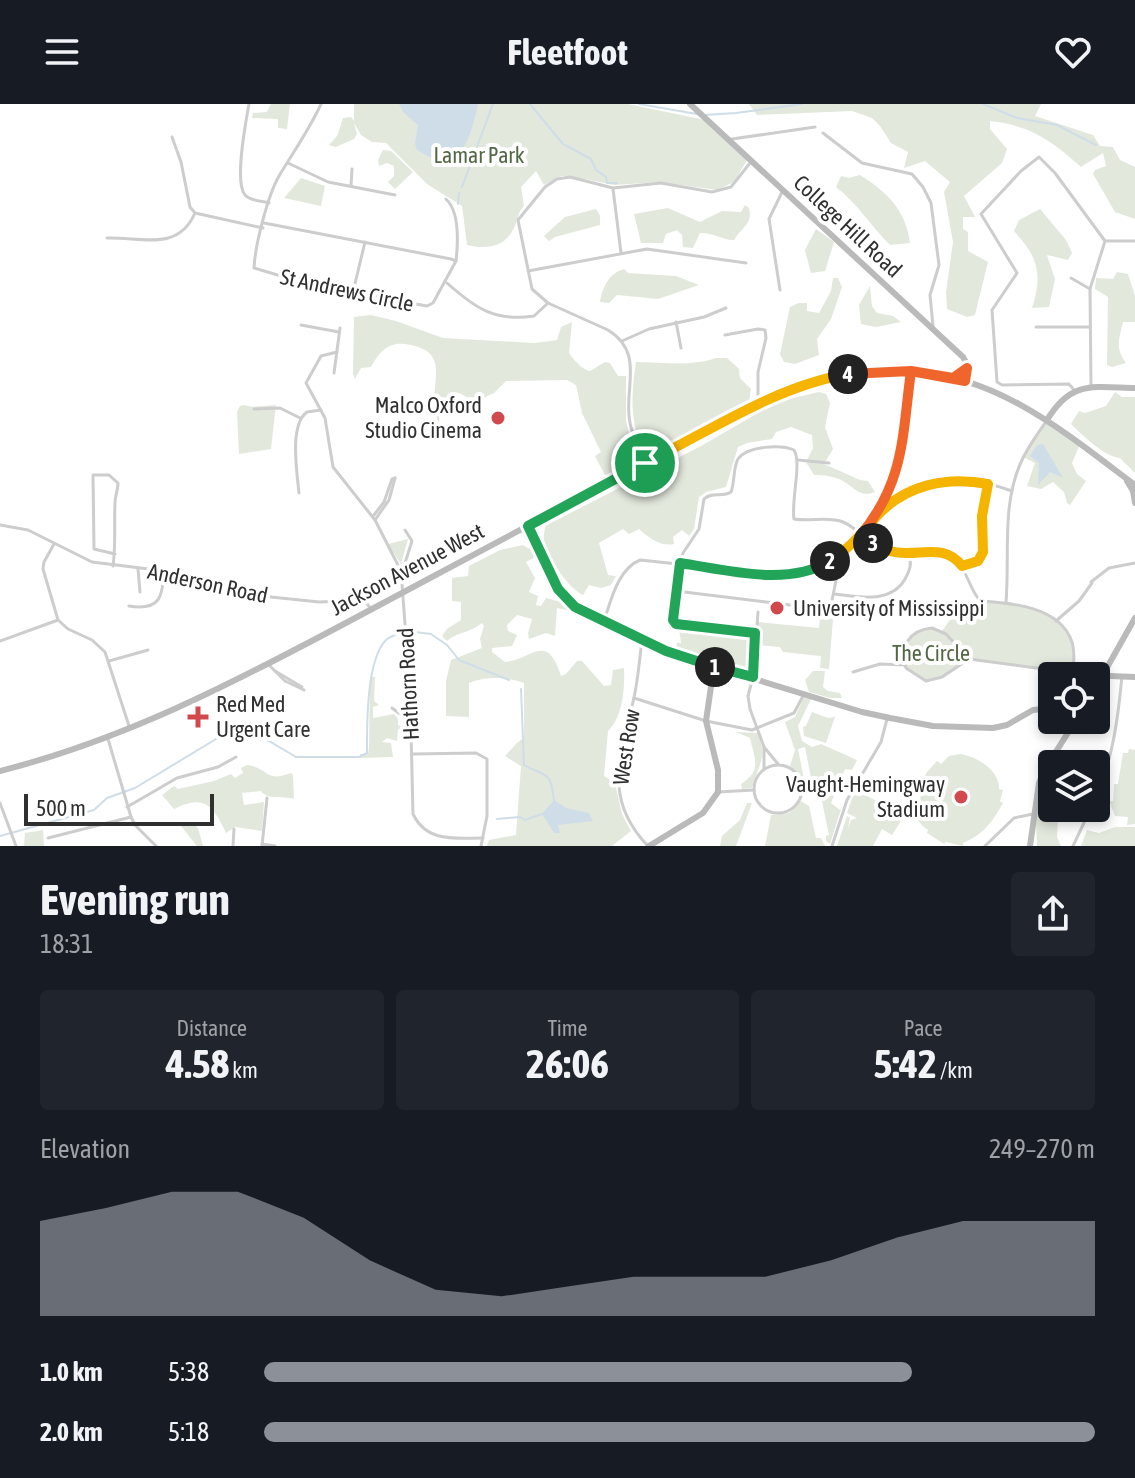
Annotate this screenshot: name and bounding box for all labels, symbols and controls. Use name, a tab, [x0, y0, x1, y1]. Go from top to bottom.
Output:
icon: menu	[40, 30, 84, 74]
icon: heart	[1051, 30, 1095, 74]
text: Fleetfoot	[507, 31, 628, 73]
park label: Lamar Park	[433, 142, 525, 168]
street label: College Hill Road	[789, 169, 907, 283]
street label: St Andrews Circle	[278, 263, 416, 317]
pin: 4	[828, 354, 868, 394]
text: 4	[843, 361, 853, 387]
place label: Malco Oxford Studio Cinema	[365, 392, 482, 443]
marker: Malco Oxford Studio Cinema	[489, 409, 507, 427]
pin	[611, 429, 679, 497]
icon: arrive	[623, 441, 667, 485]
street label: Jackson Avenue West	[326, 518, 488, 620]
pin: 3	[853, 523, 893, 563]
text: 3	[868, 530, 878, 556]
pin: 2	[810, 541, 850, 581]
text: 2	[825, 548, 835, 574]
street label: Anderson Road	[146, 558, 270, 608]
place label: University of Mississippi	[793, 595, 985, 621]
marker: University of Mississippi	[768, 599, 786, 617]
street label: Hathorn Road	[392, 627, 424, 741]
park label: The Circle	[892, 640, 970, 666]
pin: 1	[695, 647, 735, 687]
text: 1	[710, 654, 720, 680]
map controls	[1038, 662, 1110, 822]
button: locate	[1038, 662, 1110, 734]
place label: Red Med Urgent Care	[216, 691, 310, 742]
marker: Red Med Urgent Care	[187, 706, 209, 728]
street label: West Row	[607, 707, 645, 787]
button: layers	[1038, 750, 1110, 822]
place label: Vaught-Hemingway Stadium	[786, 771, 945, 822]
marker: Vaught-Hemingway Stadium	[952, 788, 970, 806]
scale bar	[24, 790, 214, 826]
text: 500 m	[36, 795, 86, 821]
button: share	[1011, 872, 1095, 956]
text: Evening run	[40, 874, 230, 924]
text: 18:31	[40, 929, 94, 959]
text: Distance	[177, 1015, 247, 1041]
text: Time	[547, 1015, 588, 1041]
text: Pace	[904, 1015, 943, 1041]
text: 4.58	[166, 1041, 229, 1086]
text: 26:06	[526, 1041, 609, 1086]
text: 5:42	[873, 1041, 937, 1086]
text: km	[229, 1057, 258, 1083]
text: /km	[937, 1057, 973, 1083]
text: Elevation	[40, 1134, 130, 1164]
text: 249–270 m	[989, 1134, 1095, 1164]
text: 1.0 km	[40, 1357, 103, 1387]
text: 5:38	[168, 1357, 209, 1387]
text: 2.0 km	[40, 1417, 103, 1447]
text: 5:18	[168, 1417, 209, 1447]

